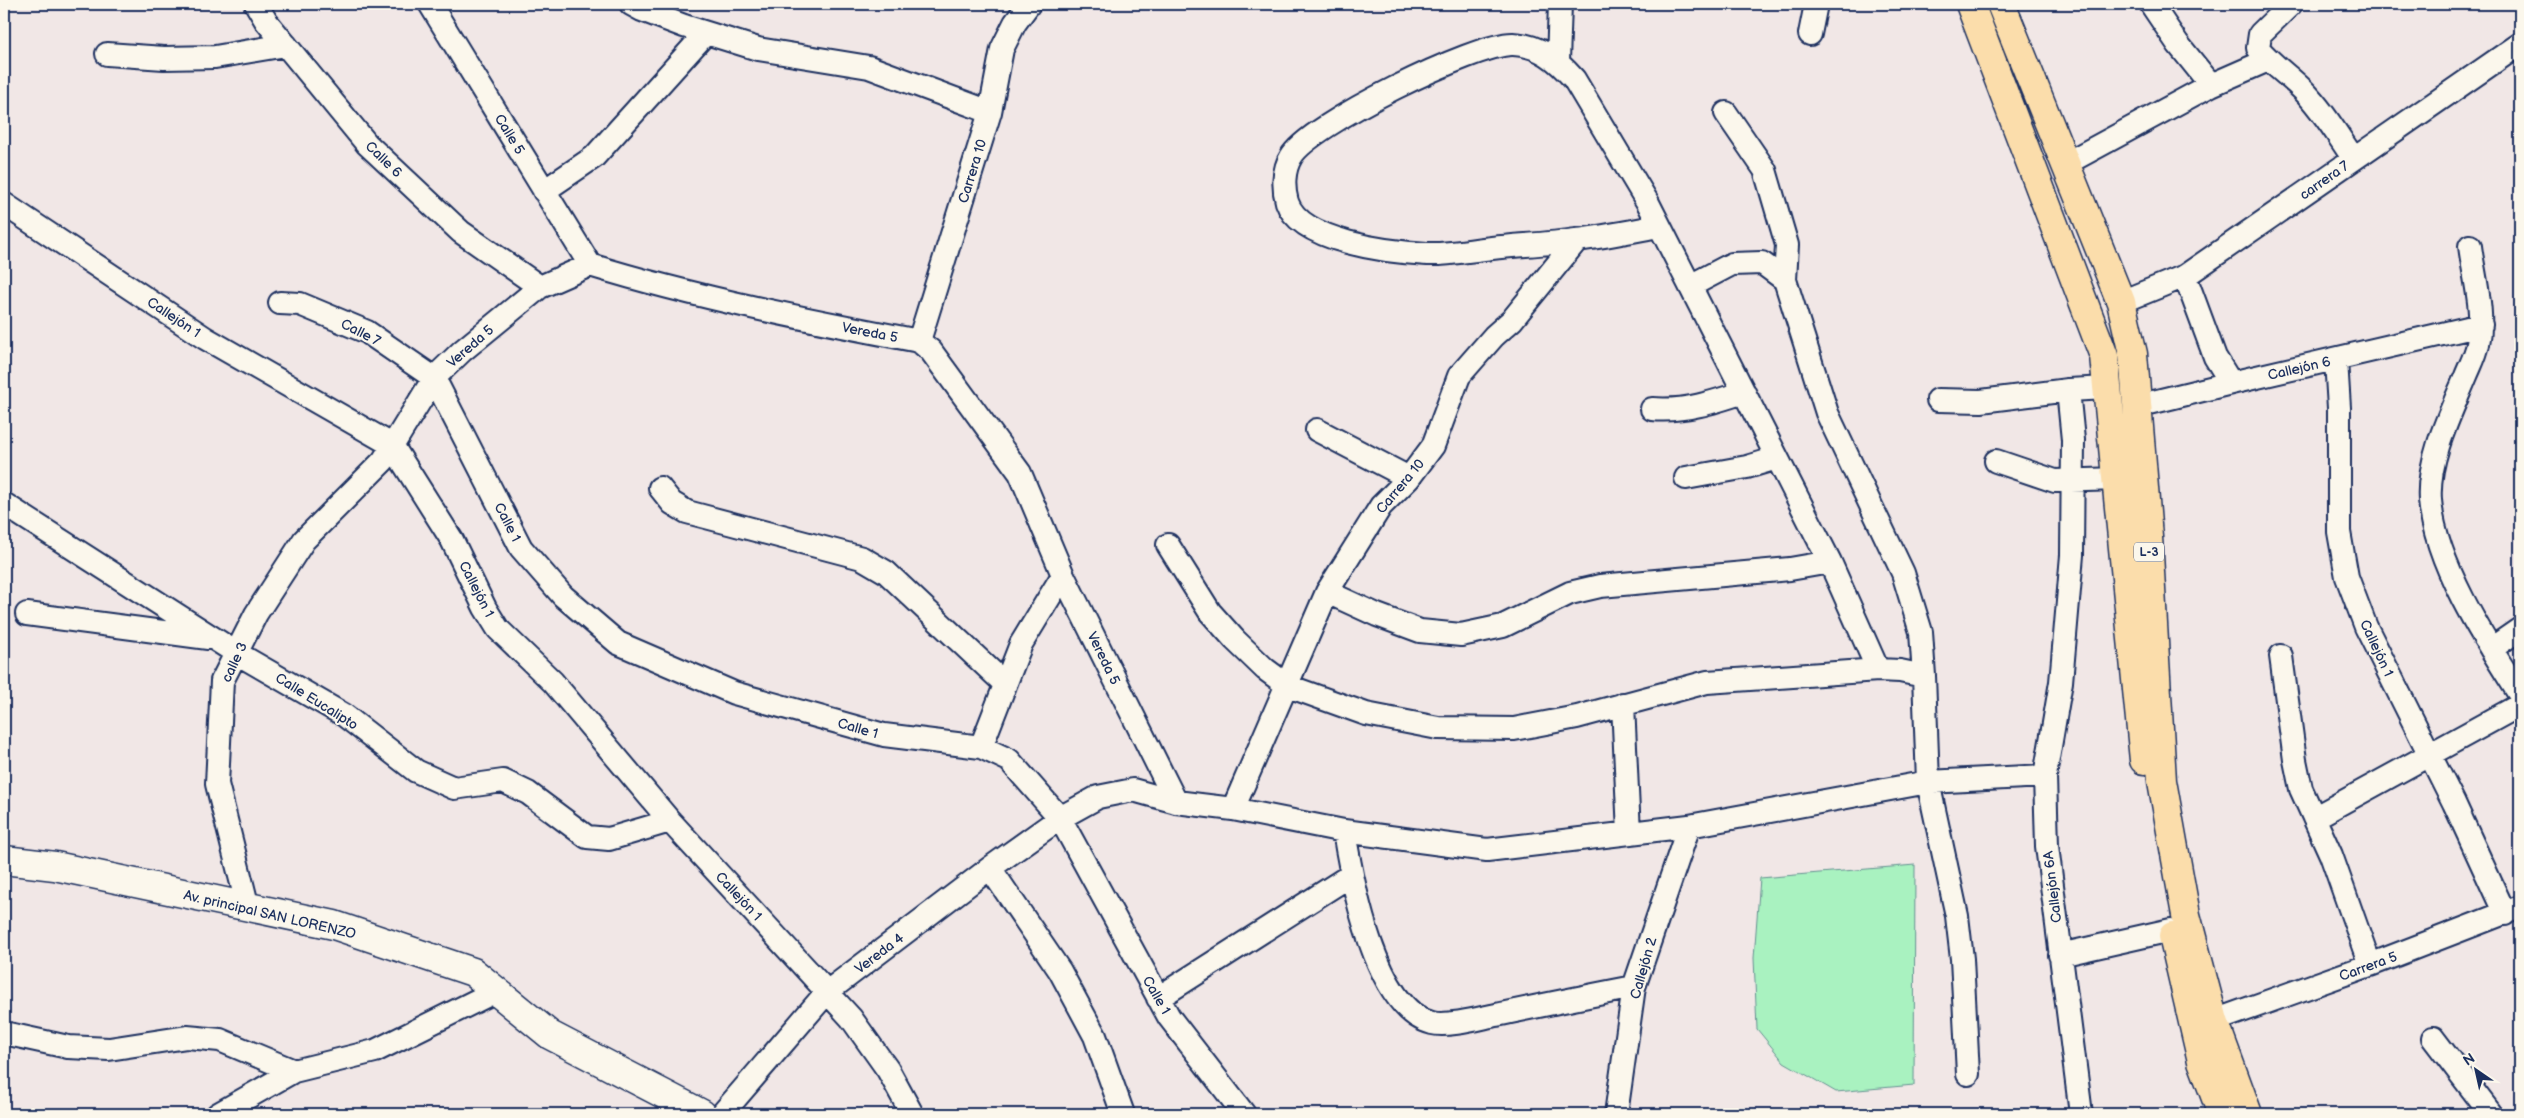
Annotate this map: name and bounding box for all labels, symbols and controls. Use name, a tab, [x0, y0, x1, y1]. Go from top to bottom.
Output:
street label: Calle 5	[491, 111, 528, 158]
street label: Carrera 10	[955, 137, 990, 205]
street label: Calle 6	[362, 138, 406, 181]
street label: carrera 7	[2296, 157, 2352, 204]
street label: Callejón 1	[144, 293, 204, 341]
street label: Calle 7	[338, 315, 384, 350]
street label: Vereda 5	[840, 319, 899, 346]
street label: Vereda 5	[443, 321, 497, 371]
street label: Callejón 6	[2266, 353, 2333, 384]
street label: Carrera 10	[1373, 456, 1428, 517]
street label: Calle 1	[491, 500, 525, 545]
road number: L-3	[2134, 542, 2164, 562]
street label: Callejón 1	[455, 558, 498, 620]
street label: Callejón 1	[2356, 617, 2397, 679]
street label: Vereda 5	[1083, 629, 1124, 687]
street label: calle 3	[218, 639, 251, 685]
street label: Calle Eucalipto	[272, 669, 361, 734]
street label: Calle 1	[836, 715, 880, 742]
street label: Callejón 6A	[2040, 850, 2065, 924]
street label: Callejón 1	[712, 868, 766, 924]
street label: Av. principal SAN LORENZO	[182, 886, 358, 943]
street label: Vereda 4	[851, 929, 908, 977]
street label: Callejón 2	[1627, 935, 1661, 1001]
street label: Carrera 5	[2337, 948, 2400, 985]
street label: Calle 1	[1139, 973, 1174, 1017]
north arrow	[2452, 1046, 2502, 1096]
text: N	[2460, 1050, 2478, 1070]

